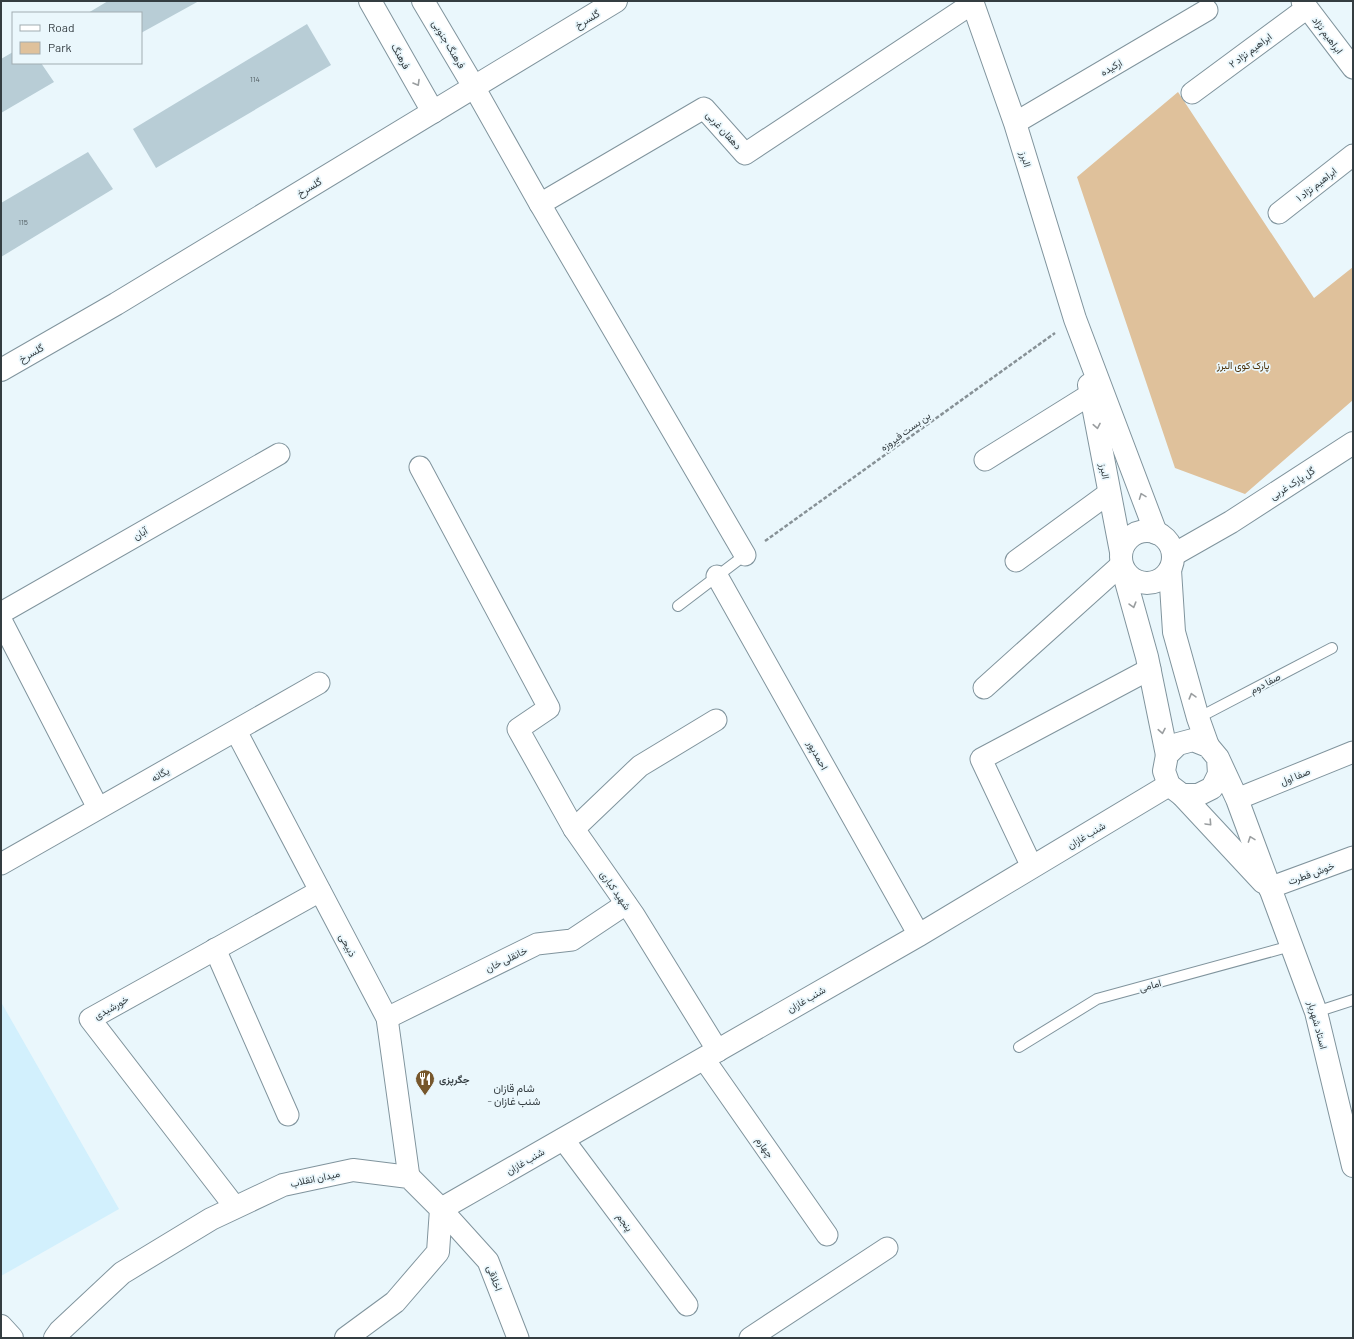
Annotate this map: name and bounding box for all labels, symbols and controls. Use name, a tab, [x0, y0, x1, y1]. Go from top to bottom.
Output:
street label: گلسرخ	[572, 7, 602, 32]
legend	[12, 12, 142, 64]
street label: ابراهیم نژاد	[1309, 14, 1346, 56]
street label: فرهنگ جنوبی	[429, 18, 468, 71]
text: Road	[48, 20, 75, 34]
street label: ابراهیم نژاد ۲	[1226, 30, 1274, 71]
text: Park	[48, 40, 72, 54]
street label: فرهنگ	[388, 41, 413, 72]
street label: ارکیده	[1098, 56, 1124, 79]
house number: 114	[250, 74, 260, 84]
one-way arrow	[412, 79, 419, 86]
street label: دهقان غربی	[703, 108, 744, 152]
street label: البرز	[1017, 149, 1034, 169]
street label: ابراهیم نژاد ۱	[1293, 164, 1339, 204]
street label: گلسرخ	[294, 175, 324, 200]
house number: 115	[18, 217, 28, 227]
street label: گلسرخ	[16, 341, 47, 366]
park label: پارک کوی البرز	[1216, 359, 1269, 373]
street label: بن بست فیروزه	[878, 409, 933, 454]
one-way arrow	[1092, 423, 1100, 429]
street label: البرز	[1096, 461, 1112, 480]
street label: گل پارک غربی	[1267, 464, 1318, 504]
one-way arrow	[1139, 493, 1147, 500]
street label: آبان	[131, 524, 150, 543]
one-way arrow	[1128, 601, 1137, 608]
street label: صفا دوم	[1248, 670, 1283, 697]
one-way arrow	[1188, 692, 1196, 699]
one-way arrow	[1157, 728, 1166, 734]
street label: احمدپور	[803, 737, 831, 773]
street label: یگانه	[149, 764, 172, 785]
street label: صفا اول	[1278, 765, 1312, 788]
street label: شنب غازان	[1065, 819, 1108, 852]
one-way arrow	[1204, 819, 1211, 826]
one-way arrow	[1248, 835, 1256, 842]
street label: خوش فطرت	[1286, 859, 1336, 888]
street label: شهید کباری	[597, 868, 634, 912]
street label: ذبیحی	[336, 931, 359, 959]
street label: خانقلی خان	[483, 944, 530, 975]
street label: امامی	[1138, 976, 1163, 995]
street label: شنب غازان	[785, 983, 828, 1016]
street label: خورشیدی	[92, 992, 131, 1022]
street label: استاد شهریار	[1305, 999, 1330, 1051]
restaurant icon: جگرپزی	[414, 1068, 436, 1096]
place label: جگرپزی	[439, 1073, 470, 1087]
district label: شام قازان - شنب غازان	[488, 1081, 541, 1108]
street label: چهارم	[752, 1134, 777, 1161]
street label: شنب غازان	[504, 1145, 547, 1178]
street label: میدان انقلاب	[289, 1167, 341, 1190]
street label: پنجم	[613, 1211, 636, 1235]
street label: اخلاقی	[484, 1264, 505, 1293]

